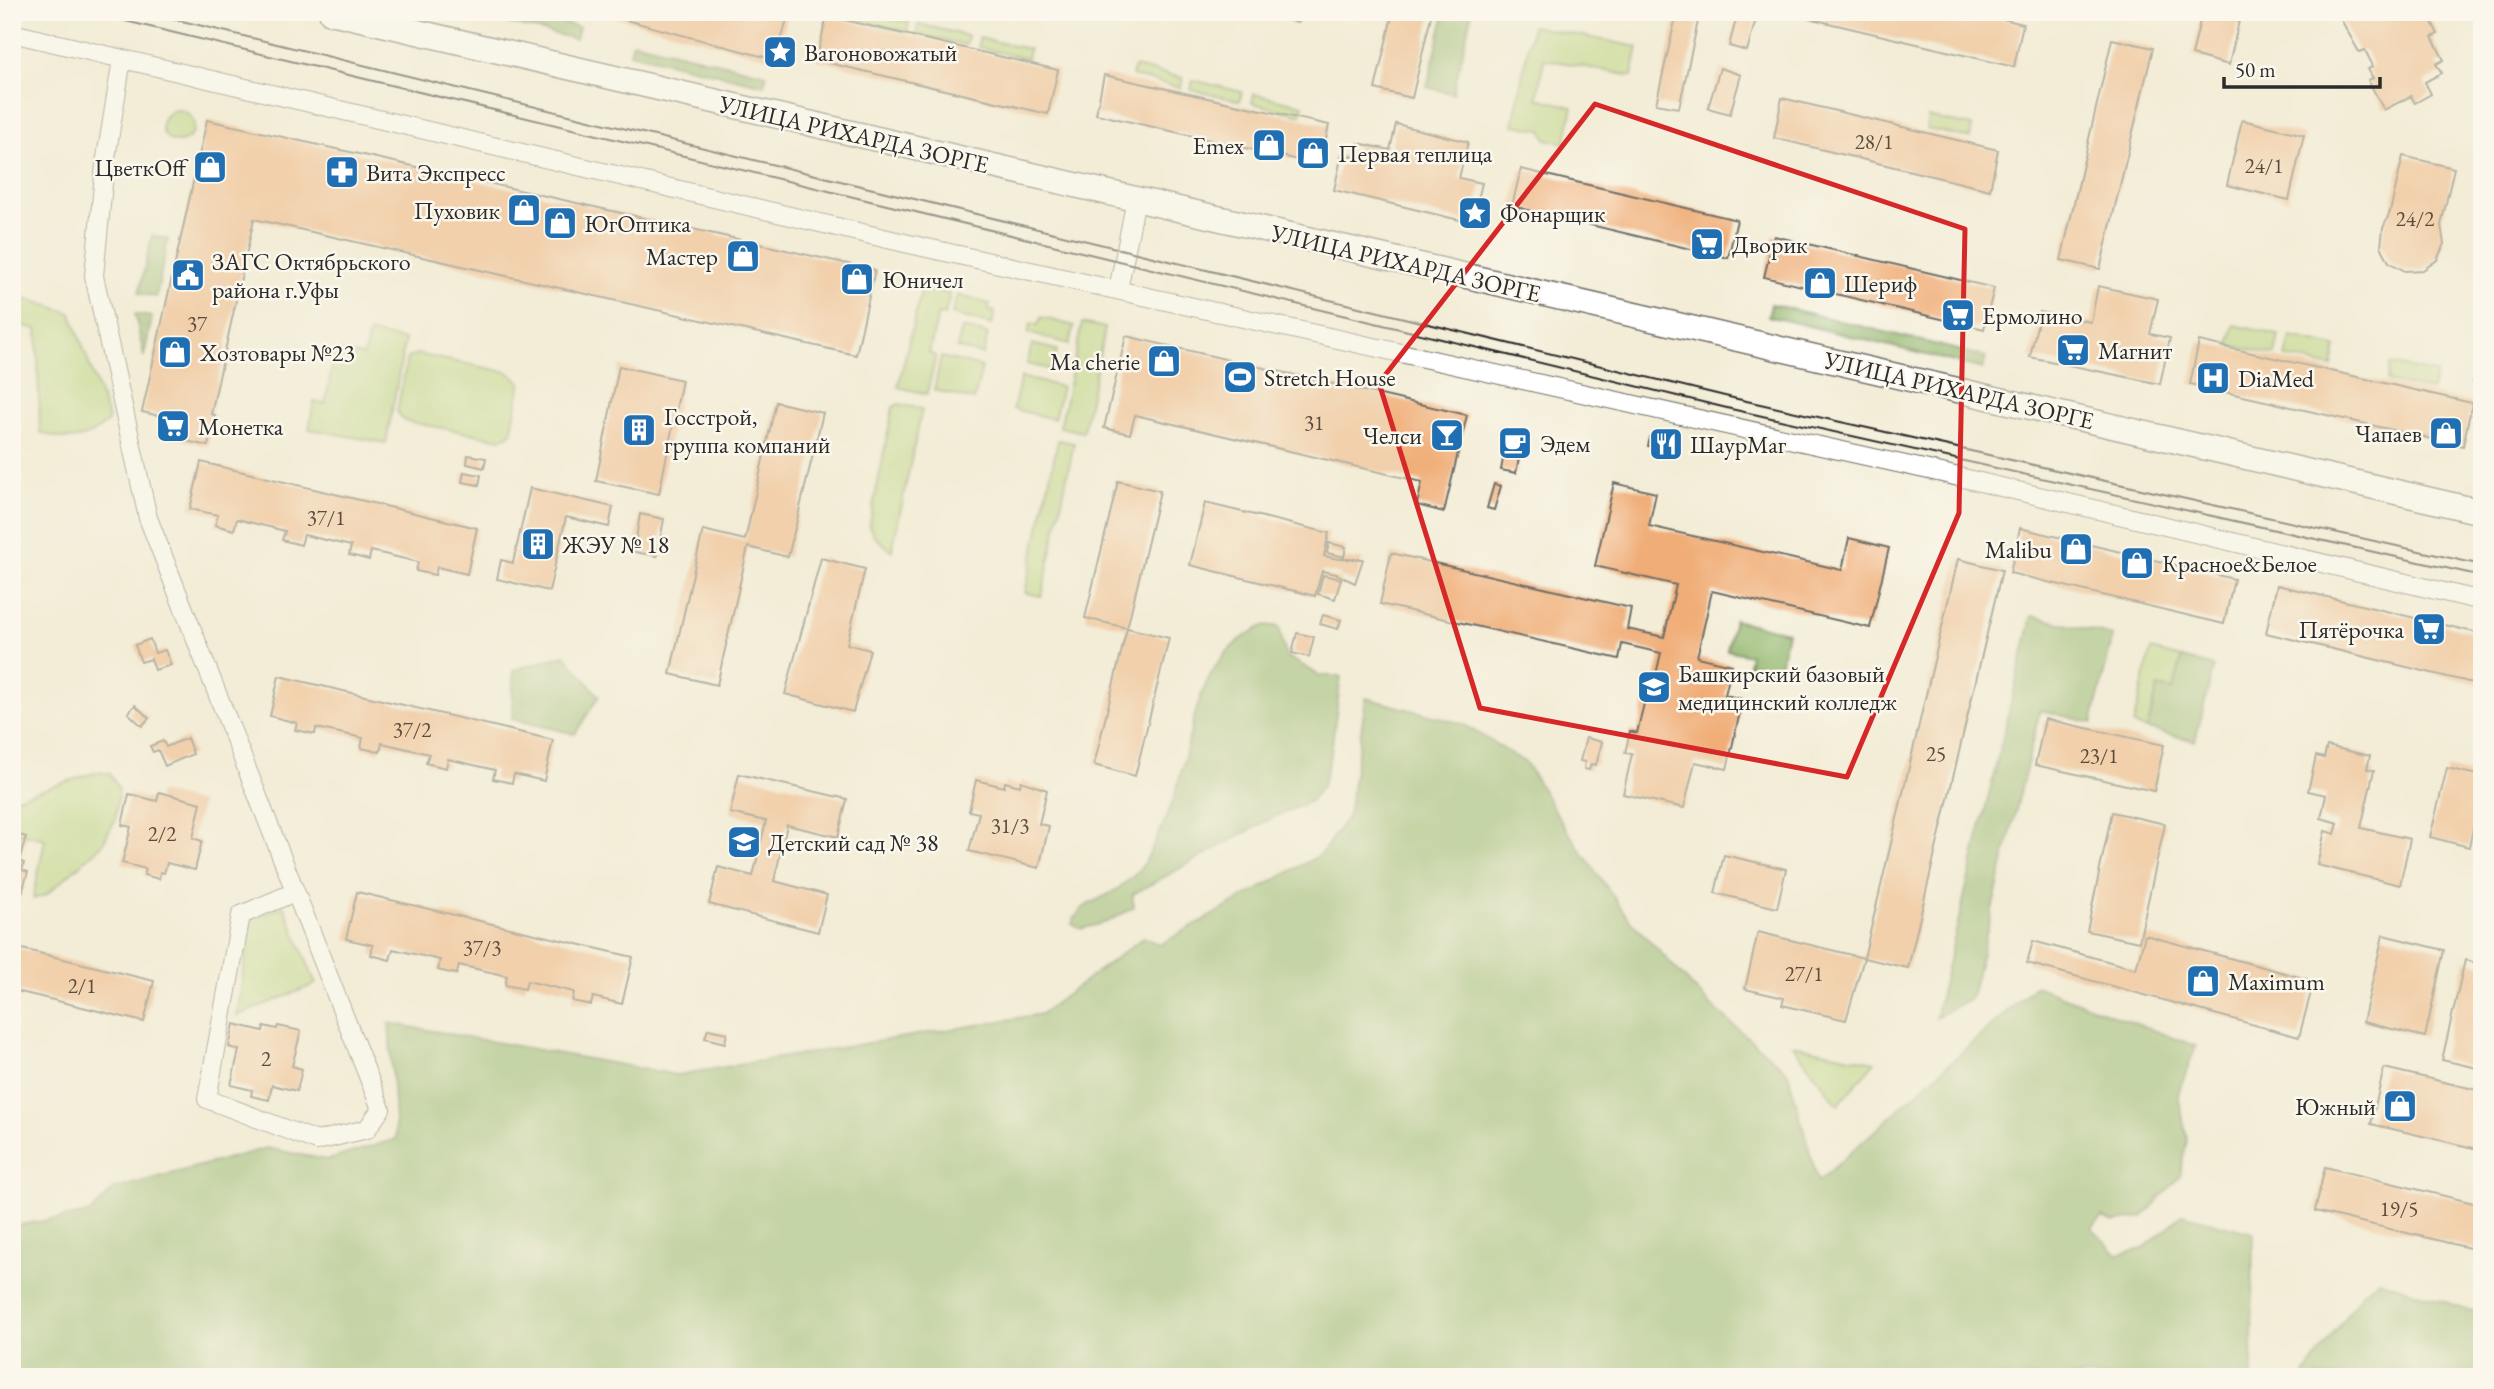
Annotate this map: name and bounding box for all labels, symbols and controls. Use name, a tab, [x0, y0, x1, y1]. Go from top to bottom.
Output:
place icon: Вагоновожатый	[761, 33, 799, 71]
place label: Вагоновожатый	[804, 37, 957, 68]
scale bar	[2224, 46, 2380, 90]
text: 50 m	[2235, 56, 2276, 83]
street label: УЛИЦА РИХАРДА ЗОРГЕ	[715, 88, 992, 180]
shop icon: Emex	[1250, 126, 1288, 164]
house number: 28/1	[1855, 128, 1893, 155]
place label: Emex	[1192, 130, 1245, 161]
shop icon: Первая теплица	[1294, 134, 1332, 172]
place label: Первая теплица	[1338, 138, 1493, 169]
shop icon: ЦветкOff	[191, 148, 229, 186]
place label: ЦветкOff	[94, 152, 189, 183]
house number: 24/1	[2245, 152, 2283, 179]
pharmacy icon: Вита Экспресс	[323, 153, 361, 191]
place label: Вита Экспресс	[366, 157, 506, 188]
shop icon: Пуховик	[505, 191, 543, 229]
place icon: Фонарщик	[1456, 194, 1494, 232]
place label: Пуховик	[414, 195, 501, 226]
place label: Фонарщик	[1500, 198, 1606, 229]
shop icon: ЮгОптика	[541, 204, 579, 242]
house number: 24/2	[2396, 205, 2434, 232]
place label: ЮгОптика	[584, 208, 691, 239]
street label: УЛИЦА РИХАРДА ЗОРГЕ	[1267, 217, 1544, 309]
supermarket icon: Дворик	[1688, 225, 1726, 263]
place label: Дворик	[1732, 229, 1808, 260]
shop icon: Мастер	[724, 237, 762, 275]
place label: Мастер	[646, 241, 718, 272]
place label: ЗАГС Октябрьского района г.Уфы	[212, 246, 411, 305]
public building icon: ЗАГС Октябрьского района г.Уфы	[169, 256, 207, 294]
shop icon: Юничел	[838, 260, 876, 298]
place label: Юничел	[882, 264, 964, 295]
shop icon: Шериф	[1801, 264, 1839, 302]
place label: Шериф	[1844, 268, 1917, 299]
supermarket icon: Ермолино	[1939, 296, 1977, 334]
place label: Ермолино	[1982, 300, 2083, 331]
house number: 37	[187, 310, 208, 337]
supermarket icon: Магнит	[2054, 331, 2092, 369]
shop icon: Хозтовары №23	[156, 333, 194, 371]
place label: Магнит	[2098, 335, 2172, 366]
place label: Хозтовары №23	[199, 337, 355, 368]
shop icon: Ma cherie	[1145, 342, 1183, 380]
street label: УЛИЦА РИХАРДА ЗОРГЕ	[1820, 344, 2097, 436]
place label: Ma cherie	[1050, 346, 1140, 377]
sports icon: Stretch House	[1221, 358, 1259, 396]
hospital icon: DiaMed	[2194, 359, 2232, 397]
place label: Stretch House	[1264, 362, 1396, 393]
place label: DiaMed	[2238, 363, 2315, 394]
place label: Госстрой, группа компаний	[664, 401, 831, 460]
supermarket icon: Монетка	[154, 407, 192, 445]
house number: 31	[1304, 409, 1324, 436]
place label: Монетка	[198, 411, 284, 442]
building icon: Госстрой, группа компаний	[620, 411, 658, 449]
shop icon: Чапаев	[2427, 414, 2465, 452]
bar icon: Челси	[1428, 416, 1466, 454]
place label: Чапаев	[2355, 418, 2422, 449]
place label: Челси	[1363, 420, 1422, 451]
cafe icon: Эдем	[1496, 424, 1534, 462]
restaurant icon: ШаурМаг	[1647, 425, 1685, 463]
place label: Эдем	[1540, 428, 1590, 459]
place label: ШаурМаг	[1690, 429, 1787, 460]
house number: 37/1	[307, 504, 345, 531]
building icon: ЖЭУ № 18	[519, 525, 557, 563]
place label: ЖЭУ № 18	[561, 529, 669, 560]
shop icon: Malibu	[2057, 530, 2095, 568]
place label: Malibu	[1985, 534, 2052, 565]
shop icon: Красное&Белое	[2118, 544, 2156, 582]
place label: Красное&Белое	[2162, 548, 2317, 579]
supermarket icon: Пятёрочка	[2410, 610, 2448, 648]
place label: Пятёрочка	[2298, 614, 2404, 645]
place label: Башкирский базовый медицинский колледж	[1678, 658, 1897, 717]
school or university icon: Башкирский базовый медицинский колледж	[1635, 668, 1673, 706]
house number: 37/2	[393, 716, 431, 743]
house number: 25	[1926, 740, 1946, 767]
house number: 23/1	[2080, 742, 2118, 769]
house number: 31/3	[991, 812, 1029, 839]
house number: 2/2	[148, 820, 176, 847]
school or university icon: Детский сад № 38	[725, 823, 763, 861]
place label: Детский сад № 38	[768, 827, 939, 858]
house number: 37/3	[463, 934, 501, 961]
house number: 27/1	[1785, 960, 1823, 987]
shop icon: Maximum	[2184, 962, 2222, 1000]
place label: Maximum	[2228, 966, 2325, 997]
house number: 2/1	[68, 972, 96, 999]
house number: 2	[261, 1045, 271, 1072]
shop icon: Южный	[2381, 1087, 2419, 1125]
place label: Южный	[2295, 1091, 2376, 1122]
house number: 19/5	[2380, 1195, 2418, 1222]

